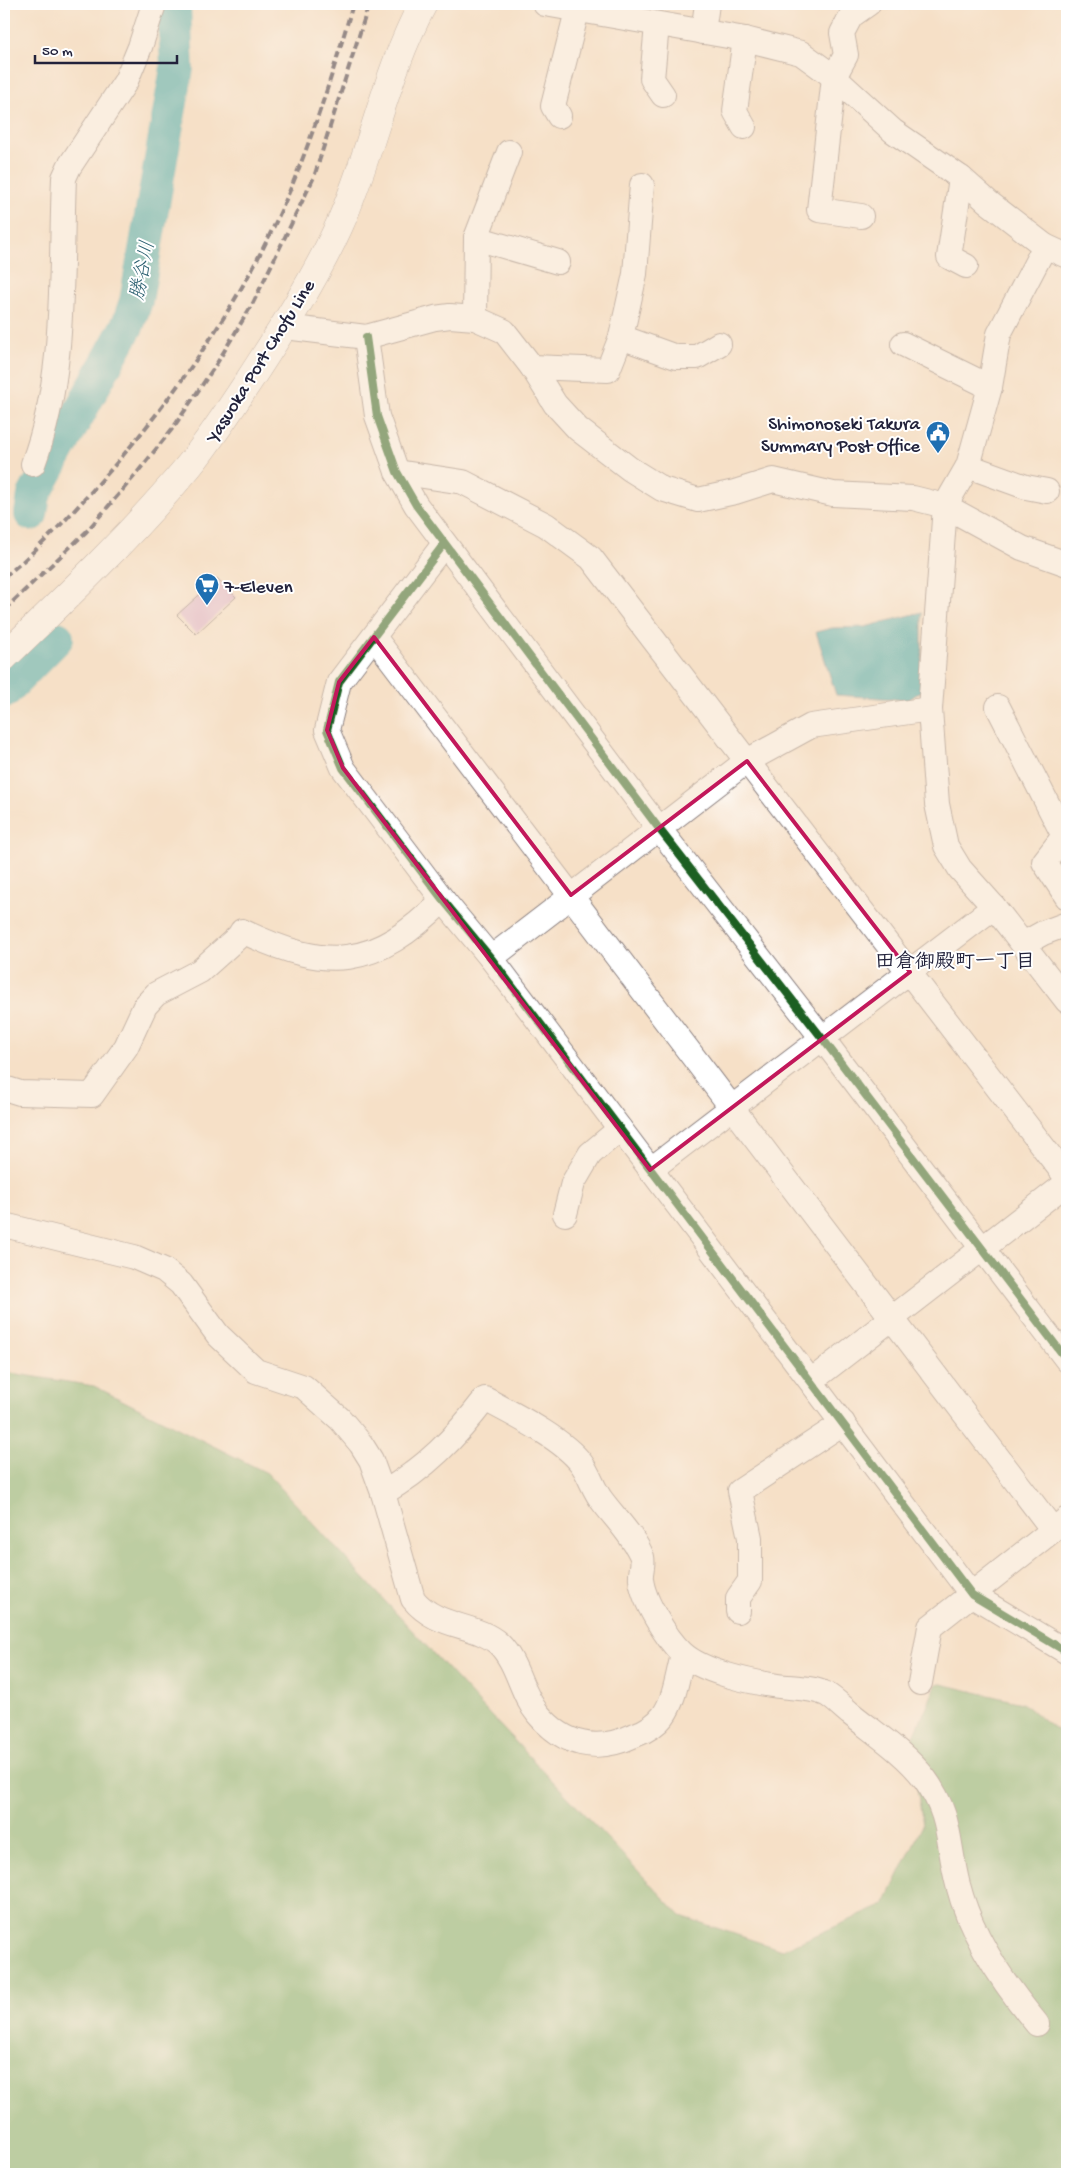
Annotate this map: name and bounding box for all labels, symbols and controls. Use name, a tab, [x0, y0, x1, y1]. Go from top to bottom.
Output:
scale bar	[35, 32, 178, 64]
text: 50 m	[42, 43, 73, 61]
water label: 勝谷川	[125, 239, 161, 302]
street label: Yasuoka Port Chofu Line	[201, 276, 321, 449]
place label: Shimonoseki Takura Summary Post Office	[761, 414, 921, 459]
public building icon: Shimonoseki Takura Summary Post Office	[925, 420, 951, 454]
supermarket icon: 7-Eleven	[194, 572, 220, 606]
place label: 7-Eleven	[223, 577, 293, 600]
district label: 田倉御殿町一丁目	[875, 950, 1035, 975]

